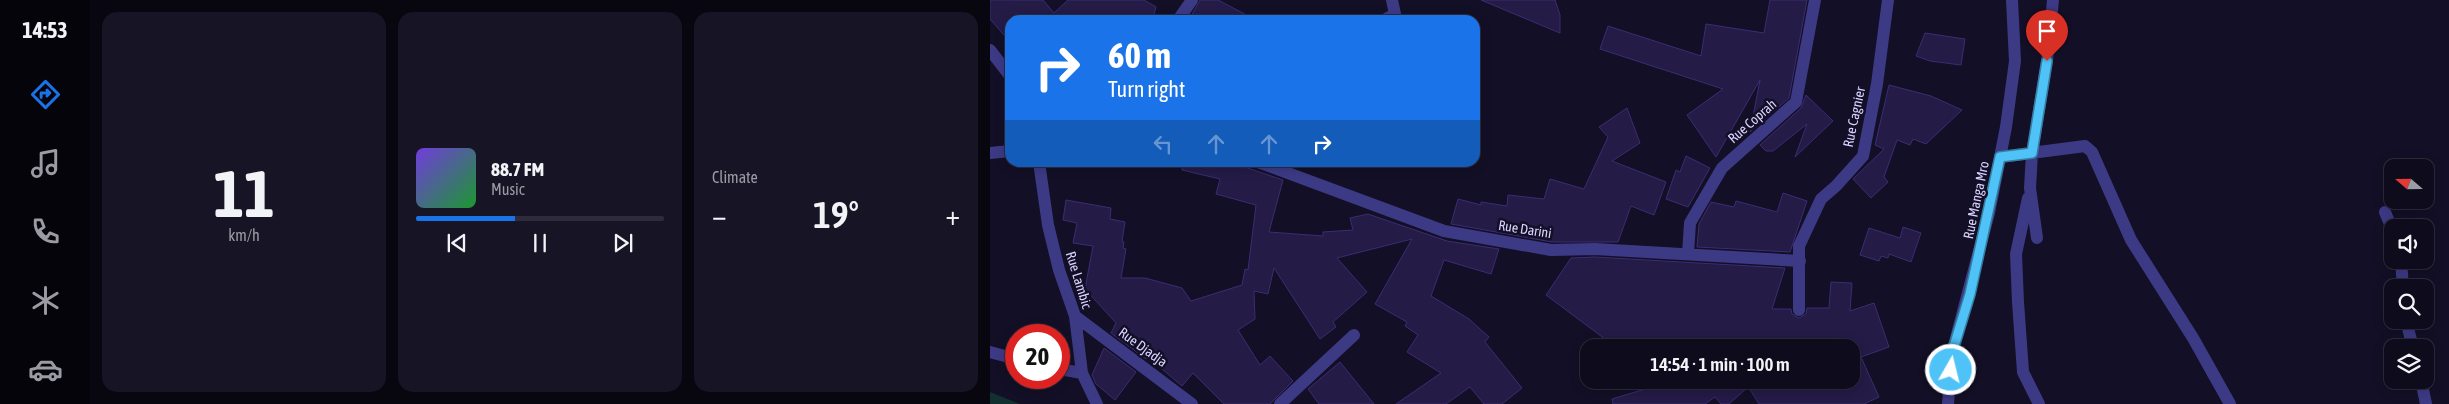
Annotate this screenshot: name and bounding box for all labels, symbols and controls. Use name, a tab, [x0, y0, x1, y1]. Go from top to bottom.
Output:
pin	[2026, 10, 2068, 61]
text: 14:53	[22, 17, 68, 43]
icon: arrive	[2033, 17, 2061, 45]
icon: right	[1025, 35, 1090, 100]
text: 60 m	[1108, 35, 1171, 75]
text: Turn right	[1108, 76, 1185, 102]
icon: directions	[28, 77, 63, 112]
street label: Rue Cagnier	[1840, 84, 1868, 149]
street label: Rue Coprah	[1725, 96, 1779, 146]
icon: left	[1149, 130, 1177, 158]
icon: ahead	[1202, 130, 1230, 158]
icon: ahead	[1255, 130, 1283, 158]
icon: right	[1308, 130, 1336, 158]
icon: music	[28, 146, 63, 181]
text: 11	[213, 156, 275, 231]
text: 88.7 FM	[491, 158, 544, 180]
north arrow	[2384, 159, 2434, 209]
map controls	[2384, 159, 2434, 389]
street label: Rue Manga Mro	[1960, 160, 1992, 240]
text: Climate	[712, 168, 758, 186]
text: Music	[491, 180, 525, 198]
text: 19°	[813, 193, 859, 236]
text: −	[712, 199, 727, 231]
text: +	[945, 199, 960, 231]
icon: phone	[28, 214, 63, 249]
street label: Rue Darini	[1497, 217, 1553, 241]
button: sound	[2384, 219, 2434, 269]
text: km/h	[228, 226, 260, 244]
icon: previous	[443, 229, 471, 257]
icon: pause	[526, 229, 554, 257]
icon: next	[609, 229, 637, 257]
street label: Rue Lambic	[1063, 249, 1096, 311]
button: search	[2384, 279, 2434, 329]
icon: climate	[28, 283, 63, 318]
speed limit sign: 20	[1005, 324, 1070, 389]
street label: Rue Djadja	[1116, 324, 1170, 370]
button: layers	[2384, 339, 2434, 389]
position arrow	[1924, 343, 1976, 395]
icon: car	[28, 352, 63, 387]
text: 14:54 · 1 min · 100 m	[1650, 353, 1790, 375]

